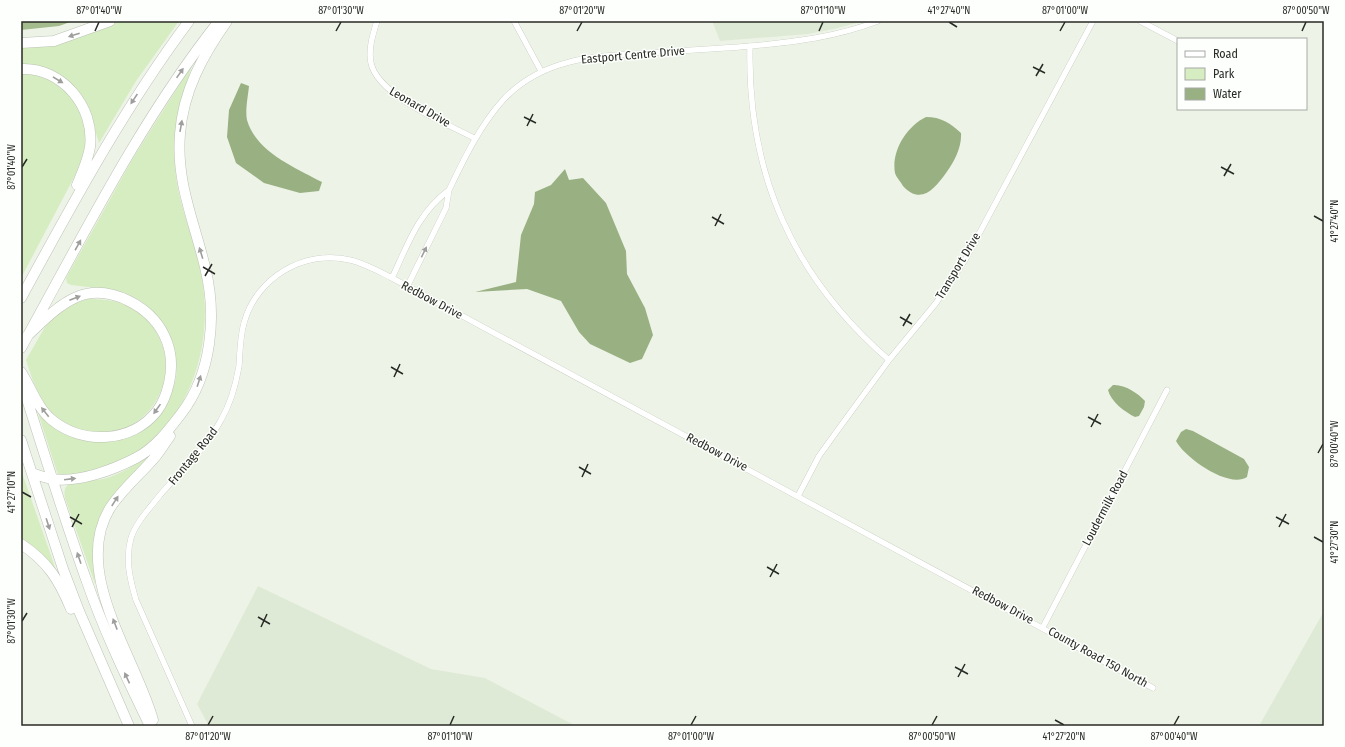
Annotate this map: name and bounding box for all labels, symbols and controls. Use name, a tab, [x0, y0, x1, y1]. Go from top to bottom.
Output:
text: 87°01'40"W	[76, 5, 122, 17]
text: 87°01'30"W	[318, 5, 364, 17]
text: 87°01'20"W	[559, 5, 605, 17]
text: 87°01'10"W	[801, 5, 846, 17]
text: 41°27'40"N	[928, 5, 970, 17]
text: 87°01'00"W	[1042, 5, 1089, 17]
text: 87°00'50"W	[1282, 5, 1330, 17]
one-way arrow	[67, 32, 79, 38]
legend	[1177, 38, 1307, 110]
street label: Eastport Centre Drive	[581, 43, 685, 67]
text: Road	[1213, 47, 1238, 61]
text: Park	[1213, 67, 1235, 81]
one-way arrow	[176, 68, 184, 79]
one-way arrow	[53, 76, 63, 84]
street label: Leonard Drive	[387, 84, 453, 130]
text: Water	[1213, 87, 1242, 101]
one-way arrow	[131, 93, 138, 105]
one-way arrow	[178, 120, 184, 132]
text: 87°01'40"W	[6, 144, 18, 190]
text: 41°27'40"N	[1329, 200, 1341, 242]
street label: Transport Drive	[933, 230, 983, 302]
one-way arrow	[74, 239, 81, 251]
one-way arrow	[421, 246, 427, 257]
one-way arrow	[198, 247, 204, 259]
street label: Redbow Drive	[399, 278, 465, 322]
one-way arrow	[69, 295, 81, 301]
one-way arrow	[196, 374, 202, 386]
one-way arrow	[153, 404, 161, 414]
one-way arrow	[41, 406, 49, 417]
text: 87°00'40"W	[1329, 420, 1341, 467]
street label: Frontage Road	[166, 424, 220, 488]
street label: Redbow Drive	[684, 430, 750, 474]
street label: Loudermilk Road	[1079, 468, 1131, 548]
text: 41°27'10"N	[6, 471, 18, 513]
one-way arrow	[64, 475, 76, 482]
one-way arrow	[111, 496, 119, 506]
one-way arrow	[45, 518, 51, 530]
text: 41°27'30"N	[1329, 521, 1341, 563]
one-way arrow	[75, 551, 81, 563]
street label: Redbow Drive	[970, 583, 1036, 627]
text: 87°01'30"W	[6, 598, 18, 644]
one-way arrow	[112, 618, 118, 630]
street label: County Road 150 North	[1046, 624, 1150, 690]
one-way arrow	[124, 672, 130, 684]
text: 87°01'20"W	[185, 731, 231, 743]
text: 87°01'10"W	[428, 731, 473, 743]
text: 87°01'00"W	[668, 731, 715, 743]
text: 87°00'50"W	[908, 731, 956, 743]
text: 41°27'20"N	[1043, 731, 1085, 743]
text: 87°00'40"W	[1151, 731, 1198, 743]

